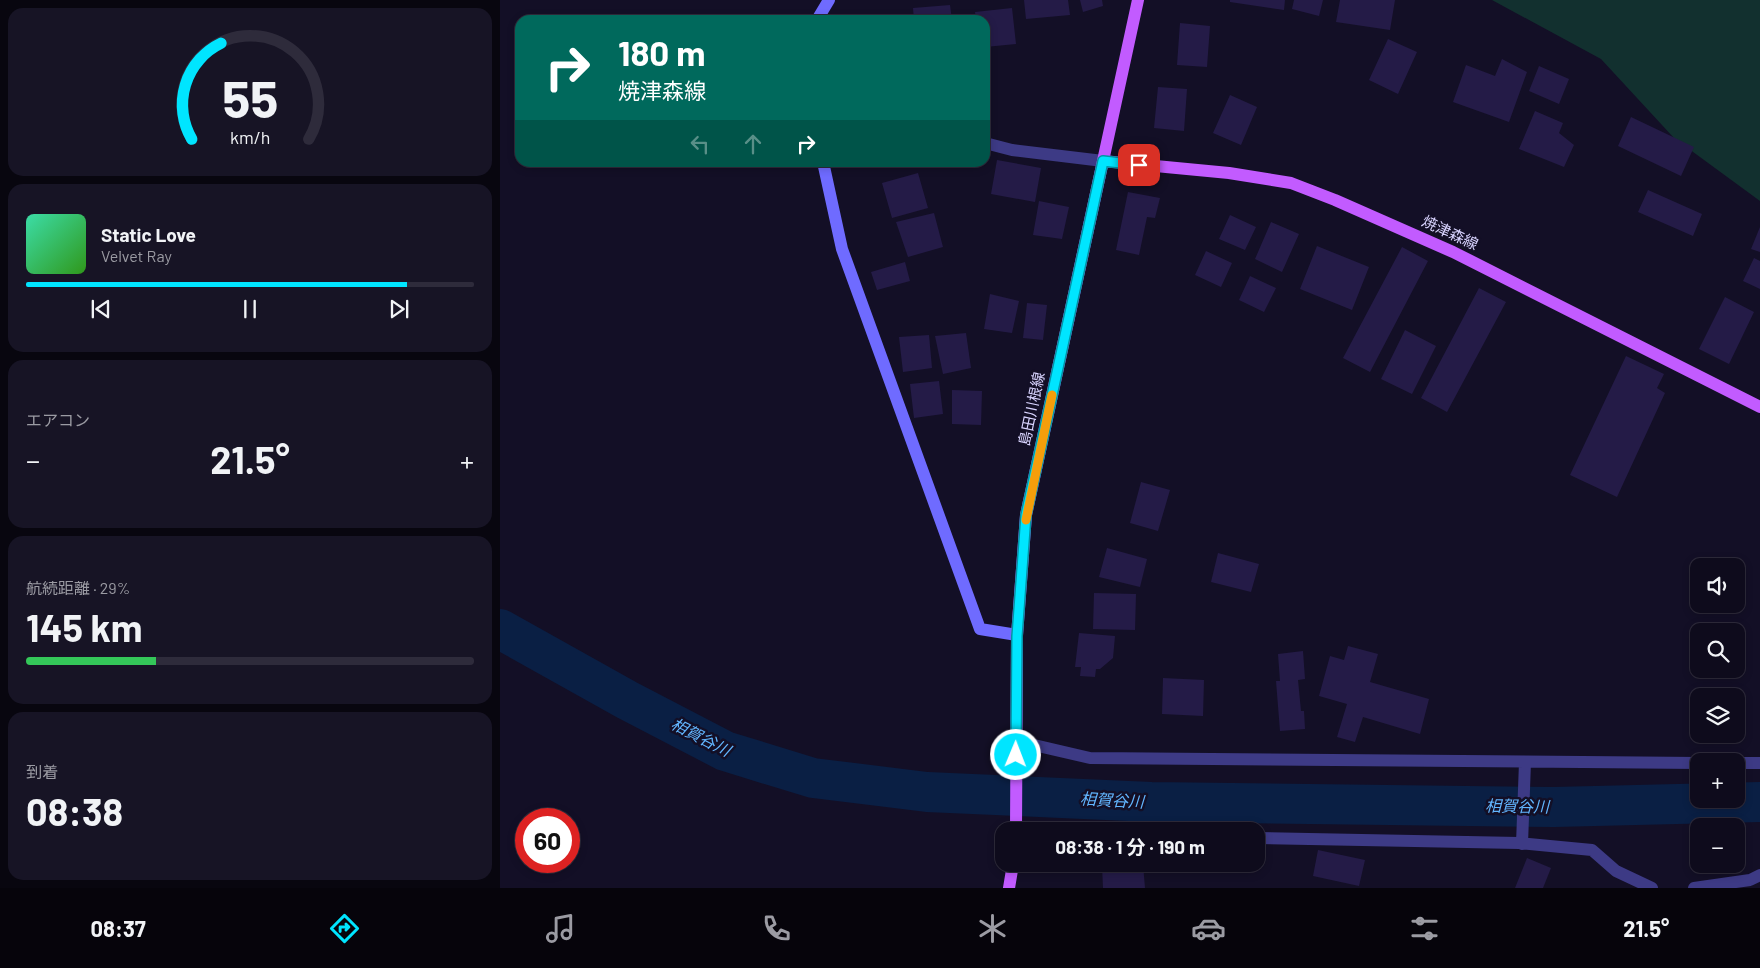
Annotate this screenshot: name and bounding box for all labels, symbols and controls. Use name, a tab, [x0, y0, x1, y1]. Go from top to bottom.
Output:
text: 180 m	[618, 31, 706, 73]
icon: right	[535, 35, 600, 100]
text: 55	[222, 66, 278, 128]
text: 焼津森線	[618, 77, 706, 103]
text: km/h	[230, 126, 270, 148]
icon: left	[686, 130, 714, 158]
icon: ahead	[739, 130, 767, 158]
icon: right	[792, 130, 820, 158]
pin	[1118, 144, 1160, 186]
icon: arrive	[1125, 151, 1153, 179]
street label: 焼津森線	[1419, 211, 1481, 253]
text: Static Love	[101, 223, 196, 246]
text: Velvet Ray	[101, 246, 172, 265]
icon: previous	[87, 295, 115, 323]
icon: pause	[236, 295, 264, 323]
icon: next	[385, 295, 413, 323]
street label: 島田川根線	[1014, 370, 1048, 447]
text: エアコン	[26, 410, 90, 429]
text: 21.5°	[210, 436, 290, 482]
text: −	[26, 443, 40, 477]
text: +	[460, 443, 474, 477]
map controls	[1690, 558, 1745, 873]
button: sound	[1690, 558, 1745, 613]
text: 航続距離 · 29%	[26, 578, 130, 597]
text: 145 km	[26, 604, 143, 650]
button: search	[1690, 623, 1745, 678]
button: layers	[1690, 688, 1745, 743]
water label: 相賀谷川	[668, 714, 736, 760]
position arrow	[989, 728, 1041, 780]
button: +	[1690, 753, 1745, 808]
text: 到着	[26, 762, 58, 781]
text: 08:38	[26, 788, 123, 834]
water label: 相賀谷川	[1080, 788, 1146, 811]
water label: 相賀谷川	[1485, 795, 1551, 816]
speed limit sign: 60	[515, 808, 580, 873]
button: −	[1690, 818, 1745, 873]
text: 08:38 · 1 分 · 190 m	[1055, 835, 1205, 858]
icon: directions	[327, 911, 362, 946]
icon: music	[543, 911, 578, 946]
icon: phone	[759, 911, 794, 946]
icon: climate	[975, 911, 1010, 946]
icon: car	[1191, 911, 1226, 946]
icon: filters	[1407, 911, 1442, 946]
text: 08:37	[91, 915, 146, 941]
text: 21.5°	[1623, 915, 1669, 941]

